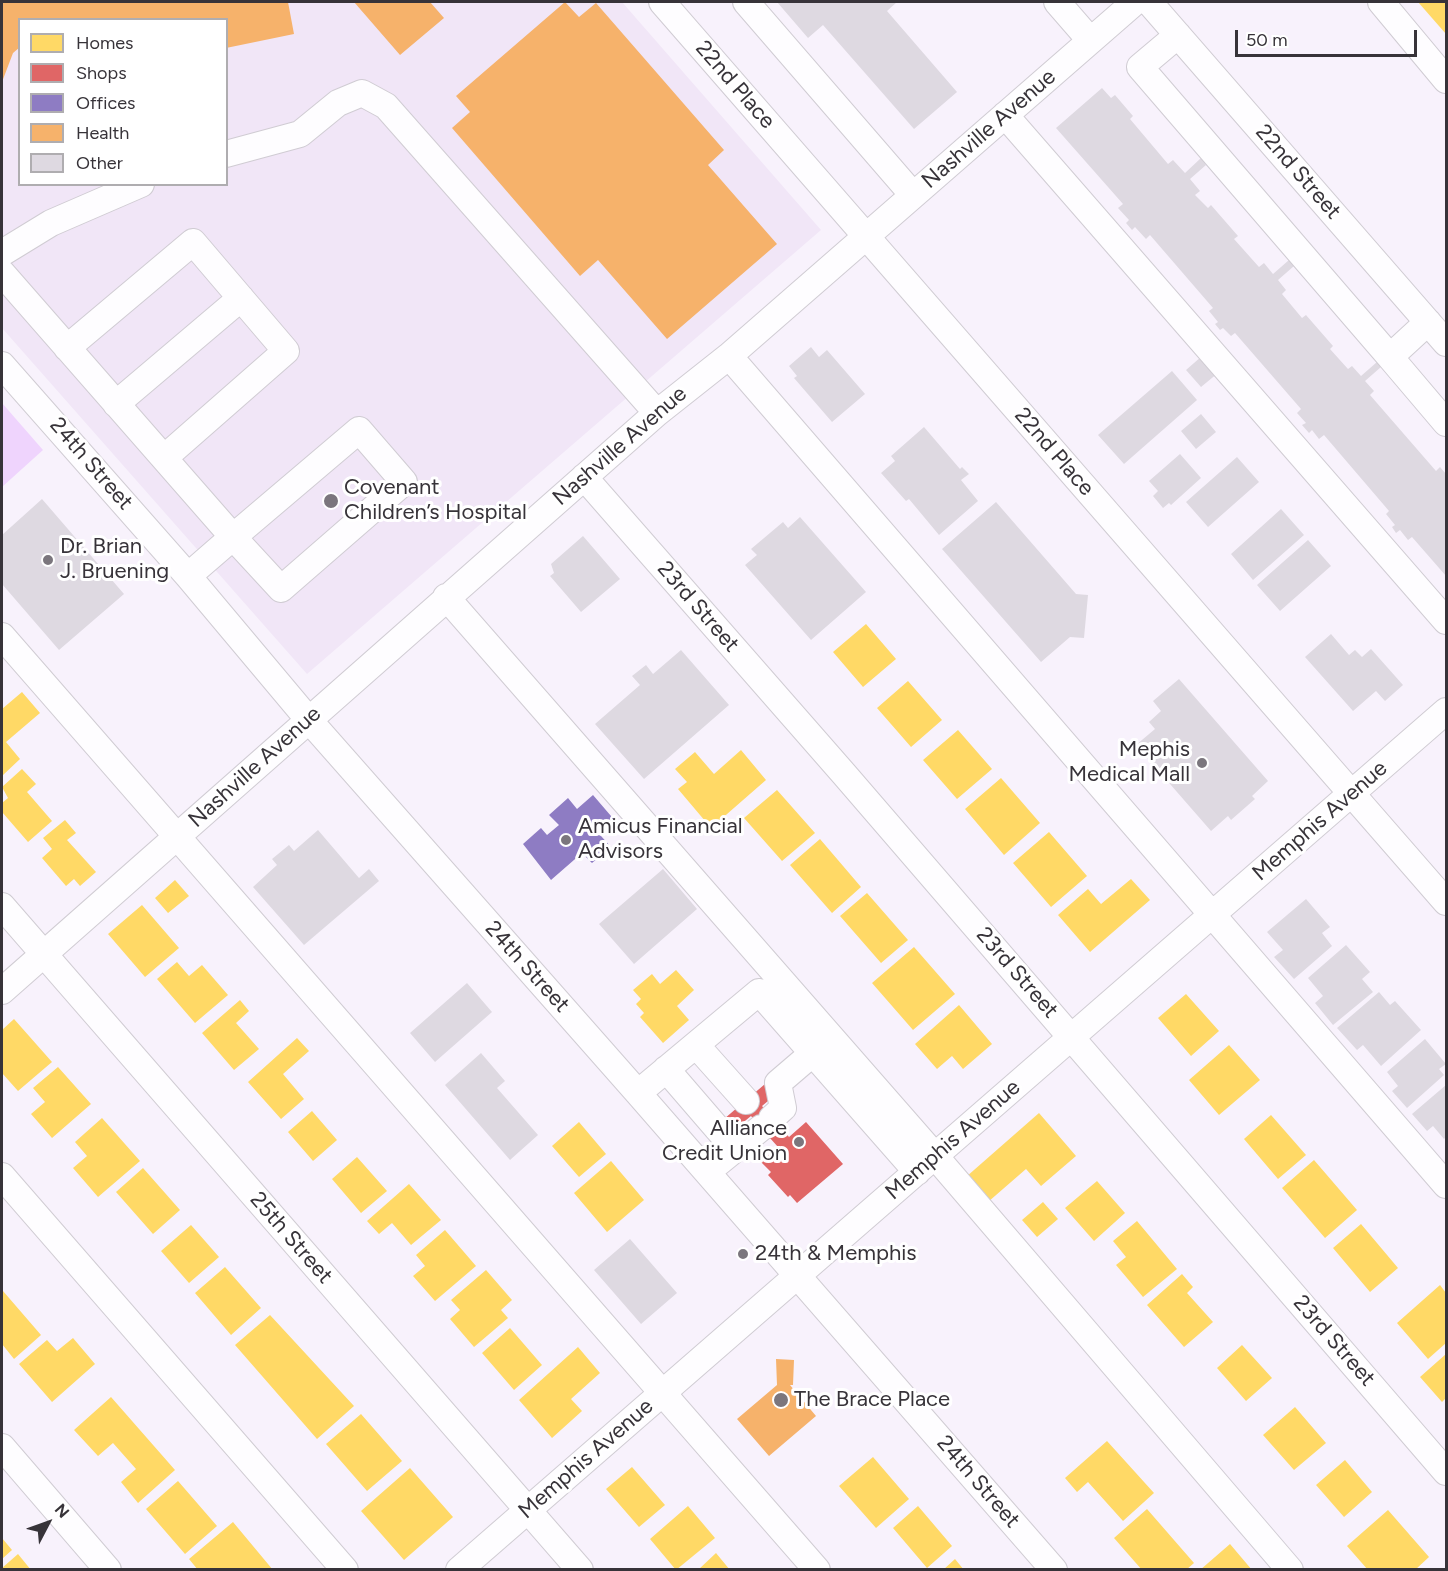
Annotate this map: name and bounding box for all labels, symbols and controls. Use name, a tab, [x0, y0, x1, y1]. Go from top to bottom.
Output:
legend	[18, 18, 228, 186]
scale bar	[1238, 18, 1420, 56]
text: 50 m	[1246, 29, 1288, 51]
text: Homes	[76, 32, 134, 54]
street label: 22nd Place	[690, 36, 780, 134]
text: Shops	[76, 62, 127, 84]
street label: Nashville Avenue	[917, 64, 1061, 194]
text: Offices	[76, 92, 135, 114]
street label: 22nd Street	[1250, 119, 1346, 225]
text: Health	[76, 122, 129, 144]
text: Other	[76, 152, 123, 174]
street label: Nashville Avenue	[548, 381, 692, 511]
street label: 22nd Place	[1009, 403, 1099, 501]
street label: 24th Street	[44, 412, 138, 516]
place label: Covenant Children’s Hospital	[344, 475, 527, 526]
marker: Covenant Children’s Hospital	[322, 492, 340, 510]
place label: Dr. Brian J. Bruening	[60, 534, 169, 586]
marker: Dr. Brian J. Bruening	[41, 553, 55, 567]
street label: 23rd Street	[651, 556, 745, 658]
street label: Nashville Avenue	[183, 701, 327, 833]
place label: Mephis Medical Mall	[1068, 737, 1190, 788]
street label: Memphis Avenue	[1247, 755, 1393, 887]
marker: Mephis Medical Mall	[1195, 756, 1209, 770]
place label: Amicus Financial Advisors	[578, 814, 742, 866]
marker: Amicus Financial Advisors	[559, 833, 573, 847]
street label: 24th Street	[479, 916, 575, 1018]
street label: 23rd Street	[970, 922, 1064, 1024]
street label: Memphis Avenue	[880, 1074, 1026, 1206]
place label: Alliance Credit Union	[662, 1116, 787, 1168]
marker: Alliance Credit Union	[792, 1135, 806, 1149]
street label: 25th Street	[244, 1187, 338, 1289]
place label: 24th & Memphis	[755, 1241, 917, 1267]
marker: 24th & Memphis	[736, 1247, 750, 1261]
street label: 23rd Street	[1287, 1290, 1381, 1392]
place label: The Brace Place	[794, 1387, 950, 1413]
marker: The Brace Place	[772, 1391, 790, 1409]
street label: Memphis Avenue	[513, 1393, 659, 1525]
street label: 24th Street	[931, 1430, 1025, 1534]
north arrow	[18, 1493, 78, 1553]
text: N	[51, 1500, 73, 1522]

